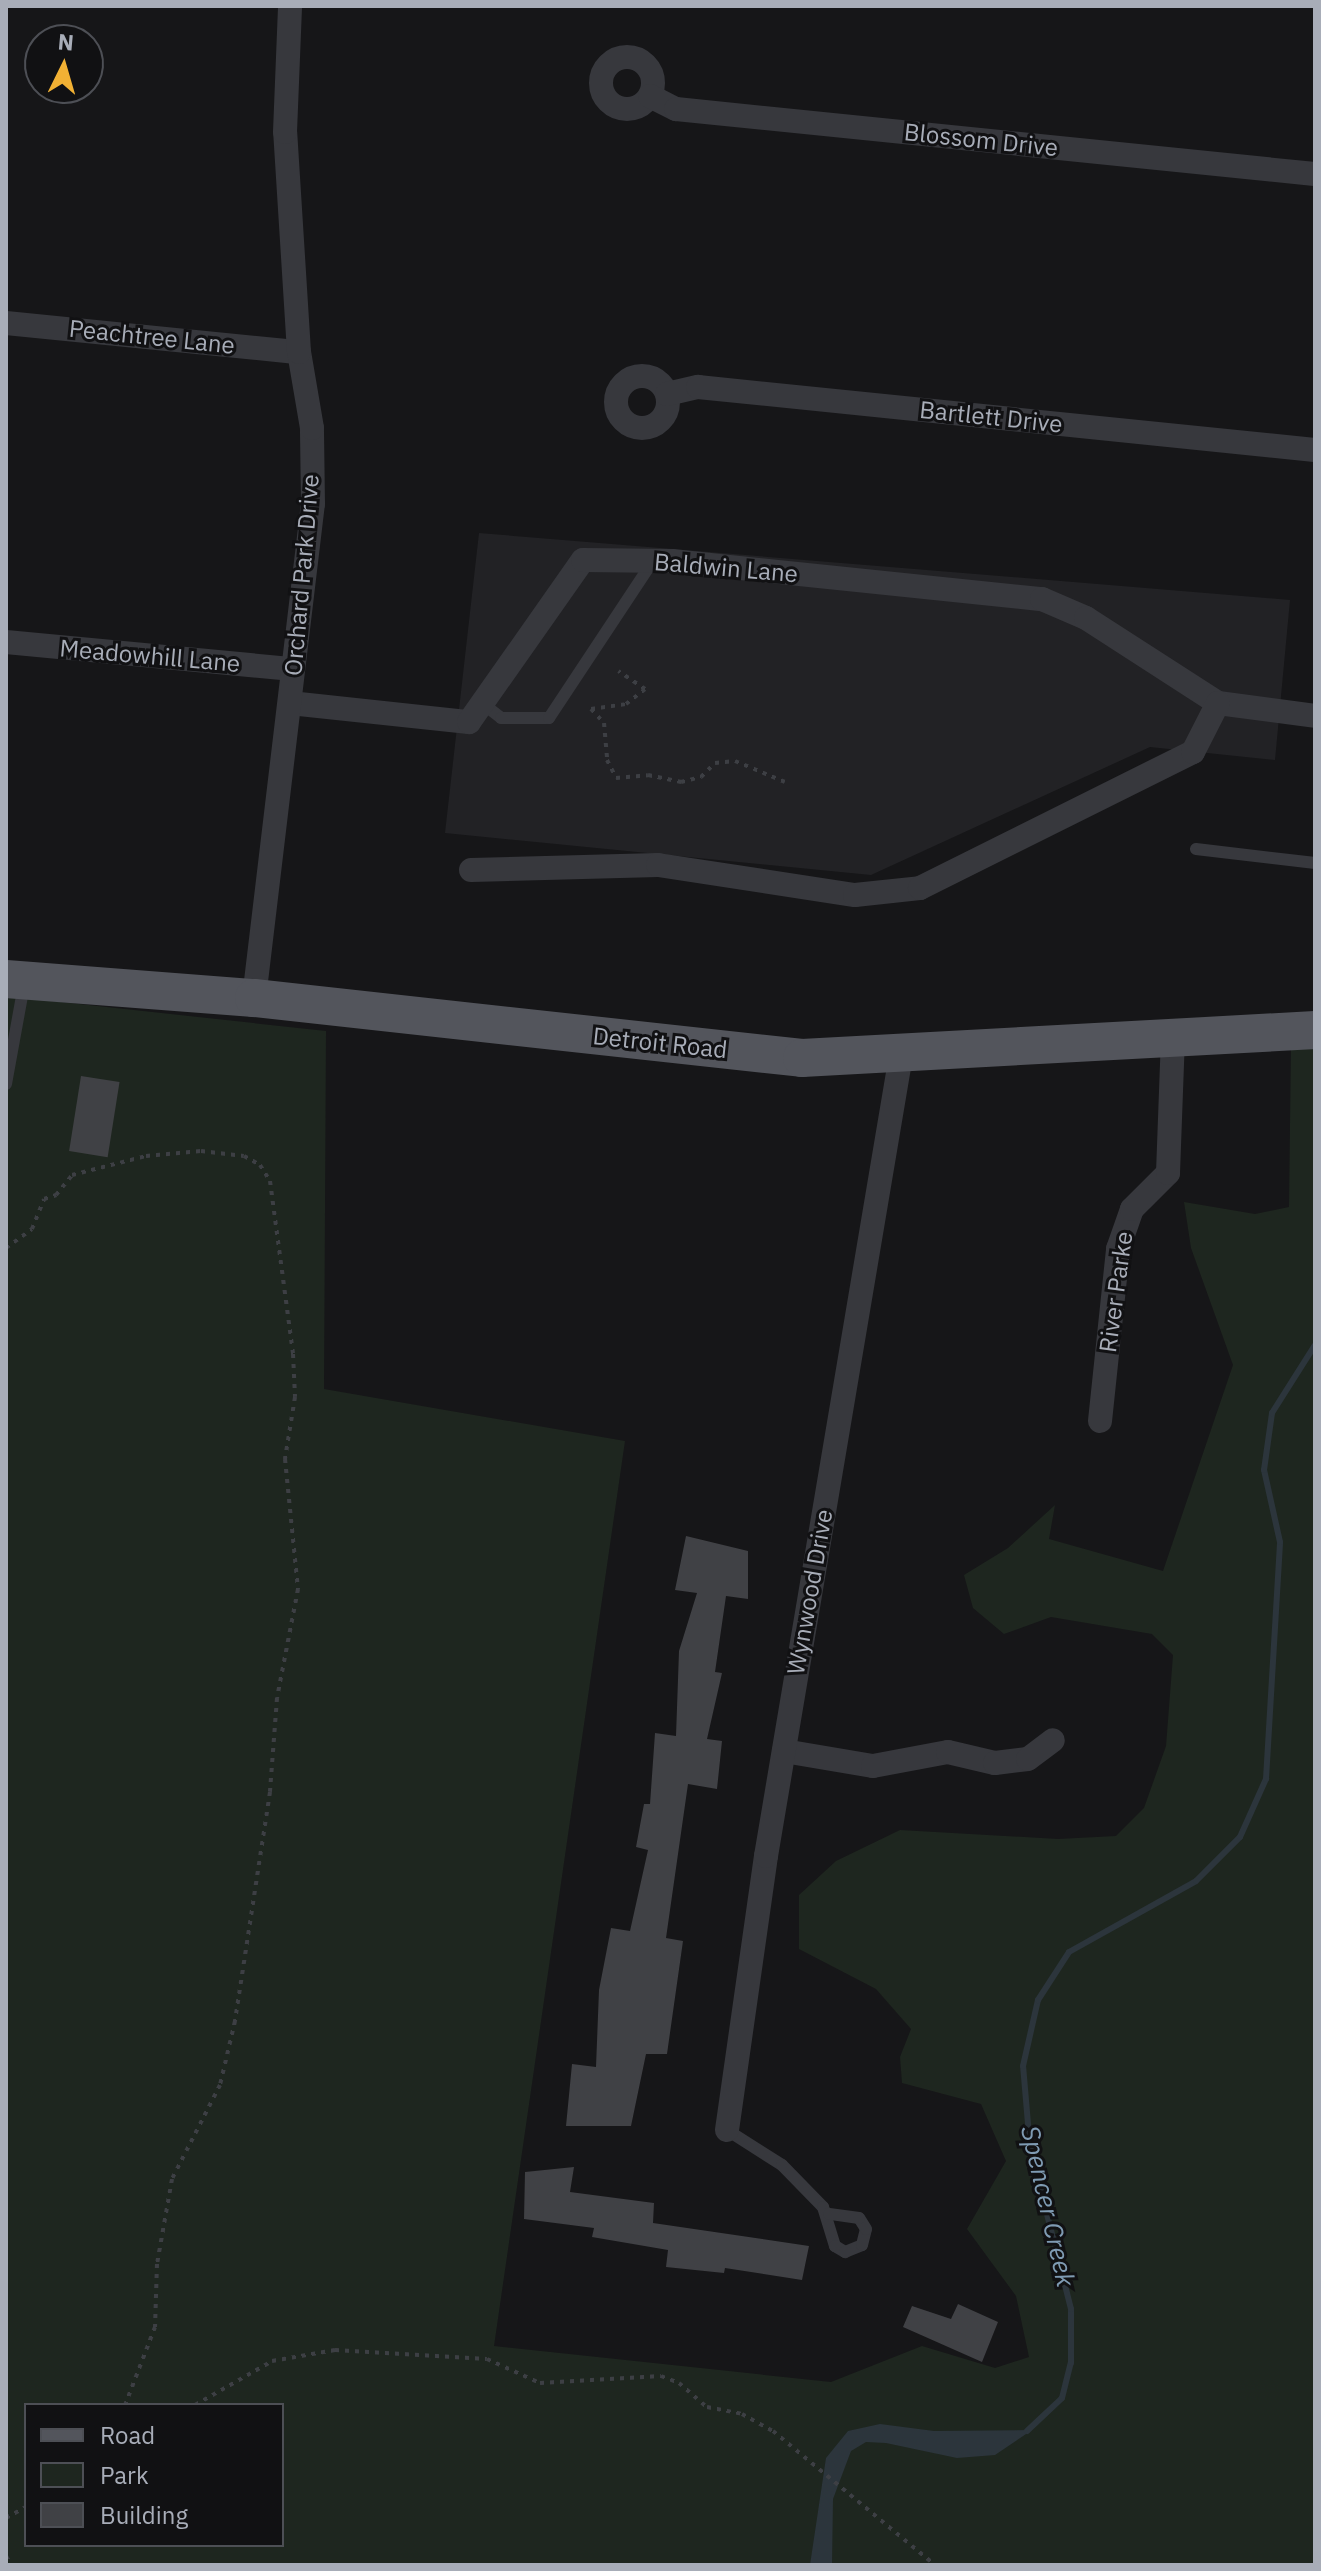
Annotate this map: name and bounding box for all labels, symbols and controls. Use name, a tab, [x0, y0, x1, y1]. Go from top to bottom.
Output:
north arrow	[24, 24, 104, 104]
text: N	[57, 26, 75, 57]
street label: Blossom Drive	[903, 118, 1059, 162]
street label: Peachtree Lane	[68, 314, 236, 360]
street label: Bartlett Drive	[918, 395, 1064, 439]
street label: Orchard Park Drive	[279, 473, 325, 677]
street label: Baldwin Lane	[653, 547, 799, 589]
street label: Meadowhill Lane	[59, 634, 241, 678]
street label: Detroit Road	[591, 1022, 729, 1064]
street label: River Parke	[1093, 1230, 1139, 1354]
street label: Wynwood Drive	[781, 1507, 839, 1677]
water label: Spencer Creek	[1014, 2122, 1082, 2290]
legend	[24, 2403, 284, 2547]
text: Road	[100, 2419, 155, 2451]
text: Park	[100, 2459, 149, 2491]
text: Building	[100, 2499, 188, 2531]

